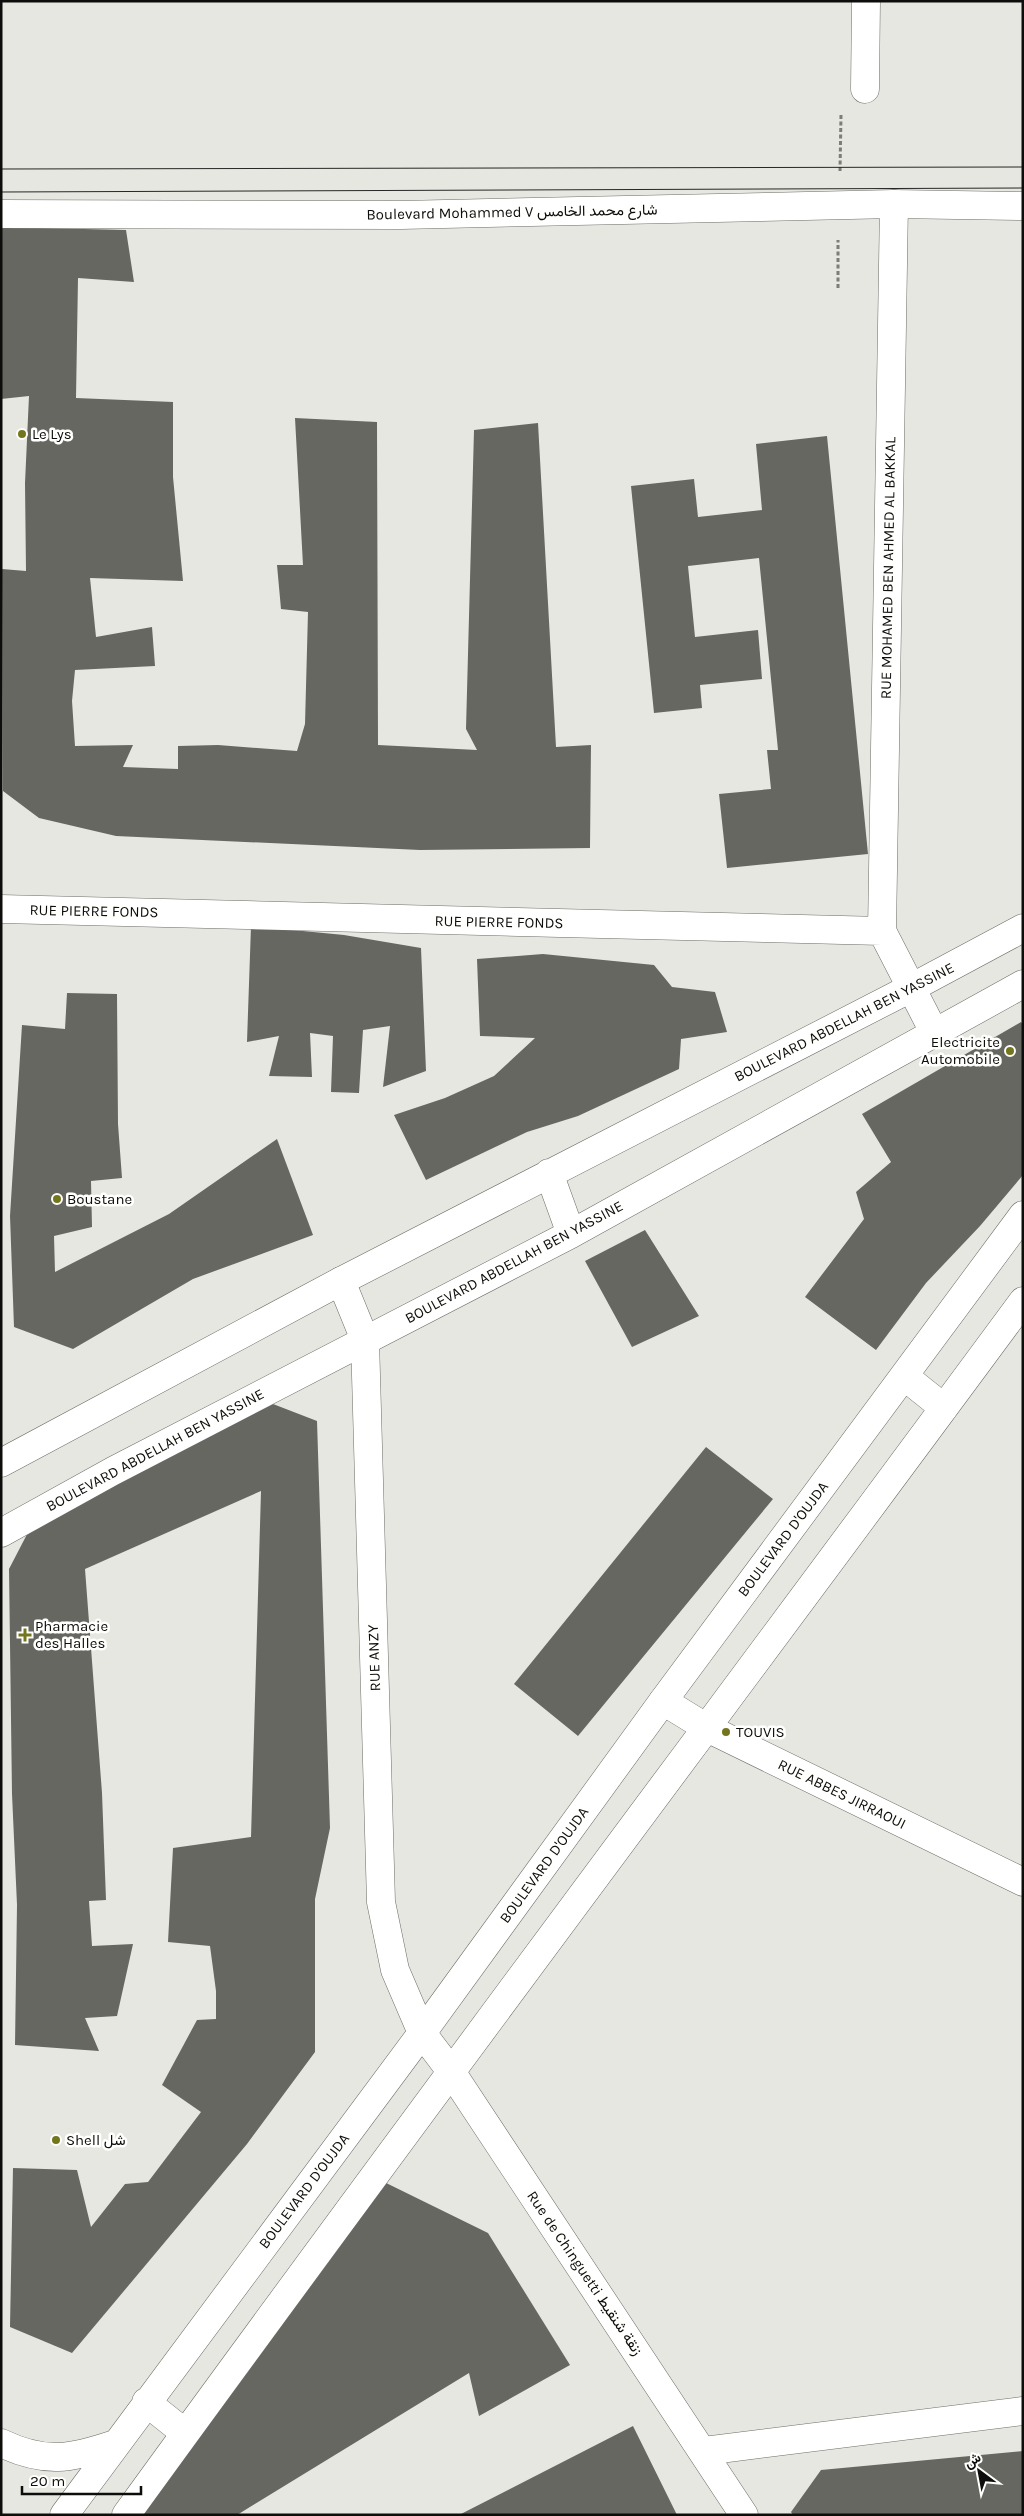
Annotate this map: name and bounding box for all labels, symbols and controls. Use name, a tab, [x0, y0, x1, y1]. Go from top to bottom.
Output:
street label: Boulevard Mohammed V شارع محمد الخامس	[366, 200, 658, 226]
place label: Le Lys	[32, 425, 72, 443]
marker: Le Lys	[16, 428, 28, 440]
street label: RUE MOHAMED BEN AHMED AL BAKKAL	[877, 437, 899, 699]
street label: RUE PIERRE FONDS	[29, 901, 159, 921]
street label: RUE PIERRE FONDS	[434, 912, 564, 932]
street label: BOULEVARD ABDELLAH BEN YASSINE	[731, 959, 957, 1085]
place label: Electricite Automobile	[921, 1033, 1000, 1068]
marker: Electricite Automobile	[1004, 1045, 1016, 1057]
place label: Boustane	[67, 1190, 132, 1208]
marker: Boustane	[51, 1193, 63, 1205]
street label: BOULEVARD ABDELLAH BEN YASSINE	[402, 1197, 626, 1327]
street label: BOULEVARD ABDELLAH BEN YASSINE	[43, 1385, 267, 1515]
street label: BOULEVARD D'OUJDA	[734, 1478, 832, 1600]
place label: Pharmacie des Halles	[35, 1617, 108, 1652]
street label: RUE ANZY	[364, 1623, 384, 1692]
marker: Pharmacie des Halles	[19, 1629, 31, 1641]
place label: TOUVIS	[736, 1723, 785, 1741]
marker: TOUVIS	[720, 1726, 732, 1738]
street label: RUE ABBES JIRRAOUI	[775, 1755, 909, 1833]
street label: BOULEVARD D'OUJDA	[496, 1803, 592, 1927]
street label: BOULEVARD D'OUJDA	[255, 2130, 353, 2252]
place label: Shell شل	[66, 2131, 126, 2149]
marker: Shell شل	[50, 2134, 62, 2146]
street label: Rue de Chinguetti زنقة شنقيط	[523, 2187, 647, 2359]
north arrow	[954, 2446, 1004, 2496]
text: ش	[961, 2449, 984, 2472]
scale bar	[22, 2464, 141, 2496]
text: 20 m	[30, 2472, 65, 2490]

